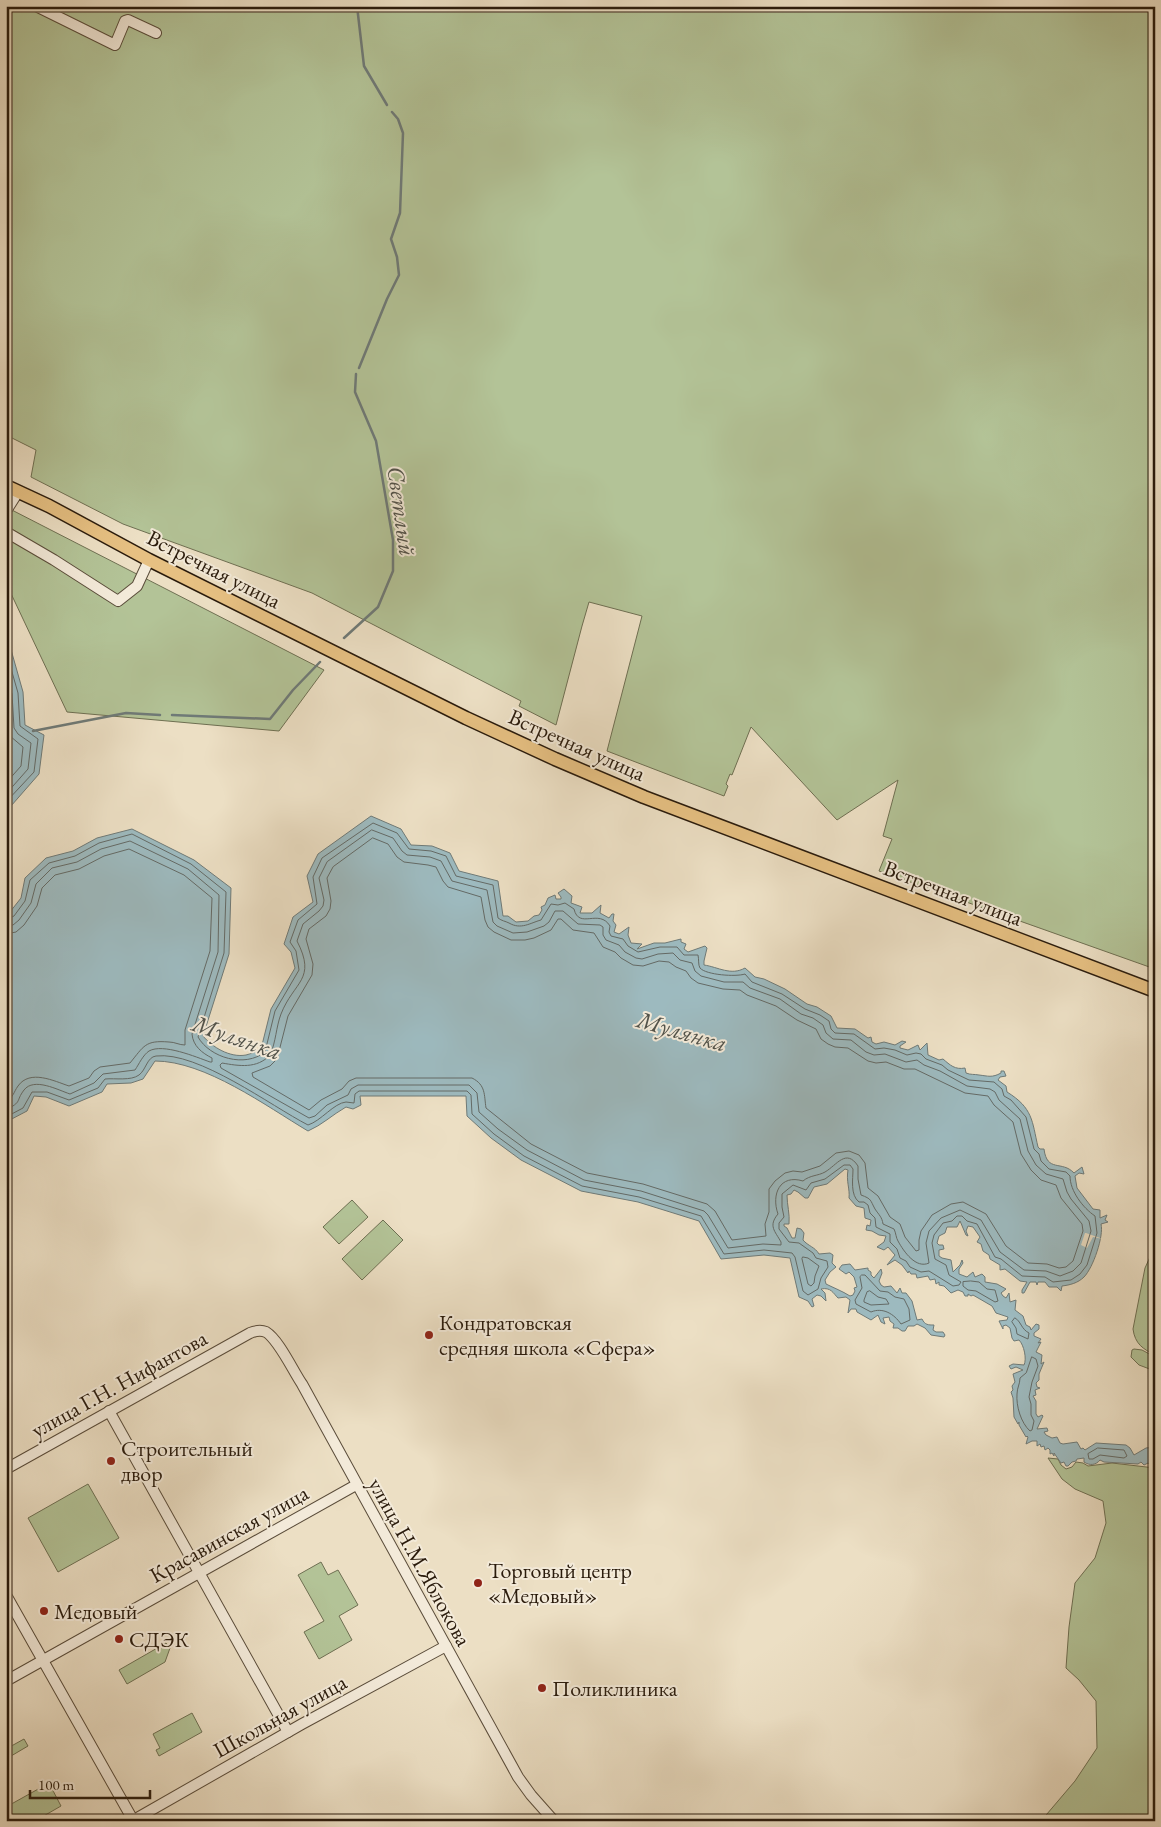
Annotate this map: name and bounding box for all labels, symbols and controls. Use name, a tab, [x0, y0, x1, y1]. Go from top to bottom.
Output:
water label: Светлый	[380, 464, 424, 558]
street label: Встречная улица	[142, 523, 286, 615]
street label: Встречная улица	[504, 702, 650, 788]
street label: Встречная улица	[879, 853, 1027, 933]
water label: Мулянка	[632, 1003, 730, 1059]
water label: Мулянка	[187, 1007, 286, 1067]
place label: Кондратовская средняя школа «Сфера»	[439, 1308, 656, 1362]
street label: улица Г.Н. Нифантова	[26, 1323, 212, 1444]
marker: Кондратовская средняя школа «Сфера»	[423, 1329, 435, 1341]
place label: Строительный двор	[121, 1434, 253, 1488]
marker: Строительный двор	[105, 1455, 117, 1467]
street label: улица Н.М.Яблокова	[362, 1473, 478, 1652]
street label: Красавинская улица	[144, 1478, 314, 1590]
place label: Торговый центр «Медовый»	[488, 1556, 632, 1610]
marker: Торговый центр «Медовый»	[472, 1577, 484, 1589]
place label: Медовый	[54, 1597, 138, 1626]
marker: Медовый	[38, 1605, 50, 1617]
place label: СДЭК	[129, 1625, 189, 1654]
marker: СДЭК	[113, 1633, 125, 1645]
street label: Школьная улица	[208, 1667, 352, 1765]
place label: Поликлиника	[552, 1674, 678, 1703]
marker: Поликлиника	[536, 1682, 548, 1694]
scale bar	[30, 1767, 150, 1799]
text: 100 m	[38, 1775, 75, 1794]

